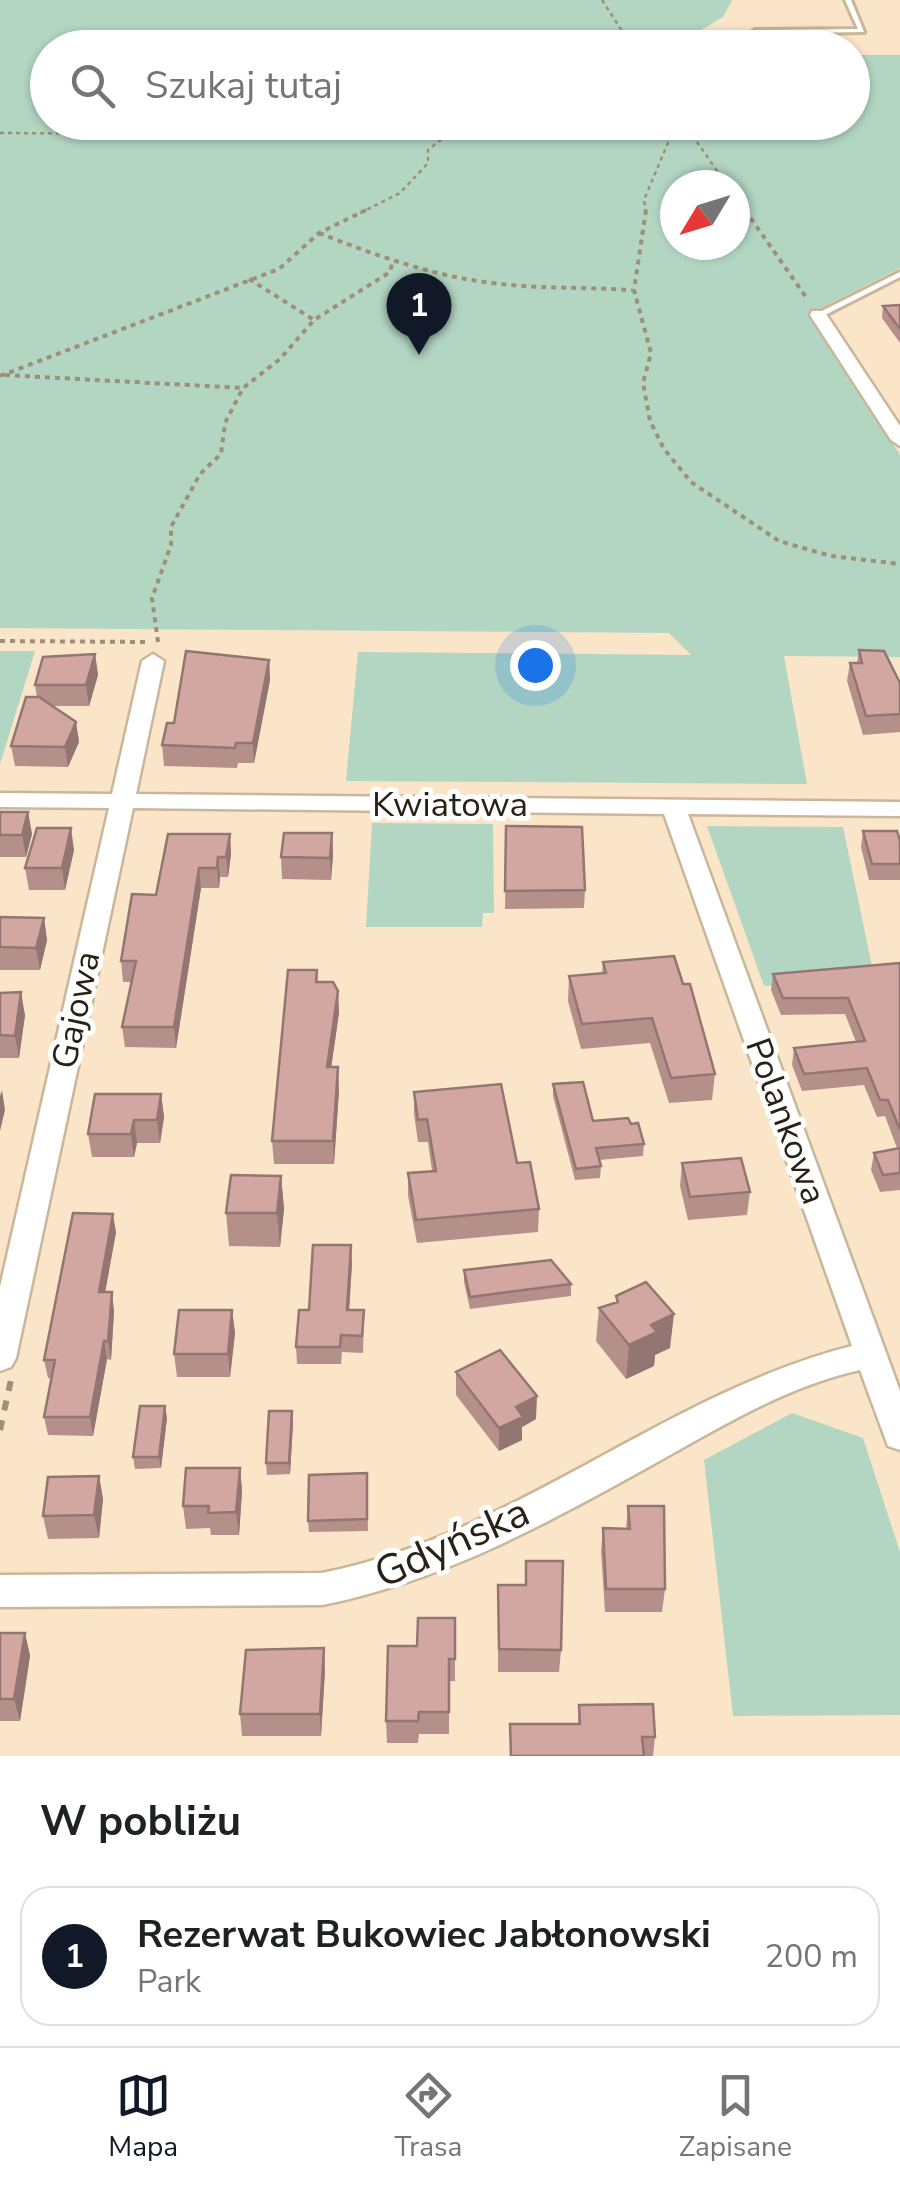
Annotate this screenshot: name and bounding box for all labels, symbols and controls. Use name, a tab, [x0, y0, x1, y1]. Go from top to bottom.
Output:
search box	[30, 30, 870, 140]
icon: search	[65, 58, 120, 113]
text: Szukaj tutaj	[145, 60, 342, 111]
north arrow	[660, 170, 750, 260]
pin: 1	[386, 272, 452, 355]
your location	[510, 640, 561, 691]
street label: Kwiatowa	[372, 781, 528, 828]
street label: Gajowa	[41, 947, 111, 1073]
street label: Polankowa	[734, 1031, 838, 1211]
street label: Gdyńska	[366, 1484, 538, 1602]
text: W pobliżu	[40, 1793, 241, 1850]
text: Rezerwat Bukowiec Jabłonowski	[137, 1909, 711, 1960]
text: 1	[65, 1935, 84, 1978]
text: 200 m	[765, 1935, 858, 1978]
text: Park	[137, 1960, 201, 2003]
tab: Mapa	[108, 2068, 178, 2166]
tab: Trasa	[395, 2068, 462, 2166]
tab: Zapisane	[679, 2068, 792, 2166]

